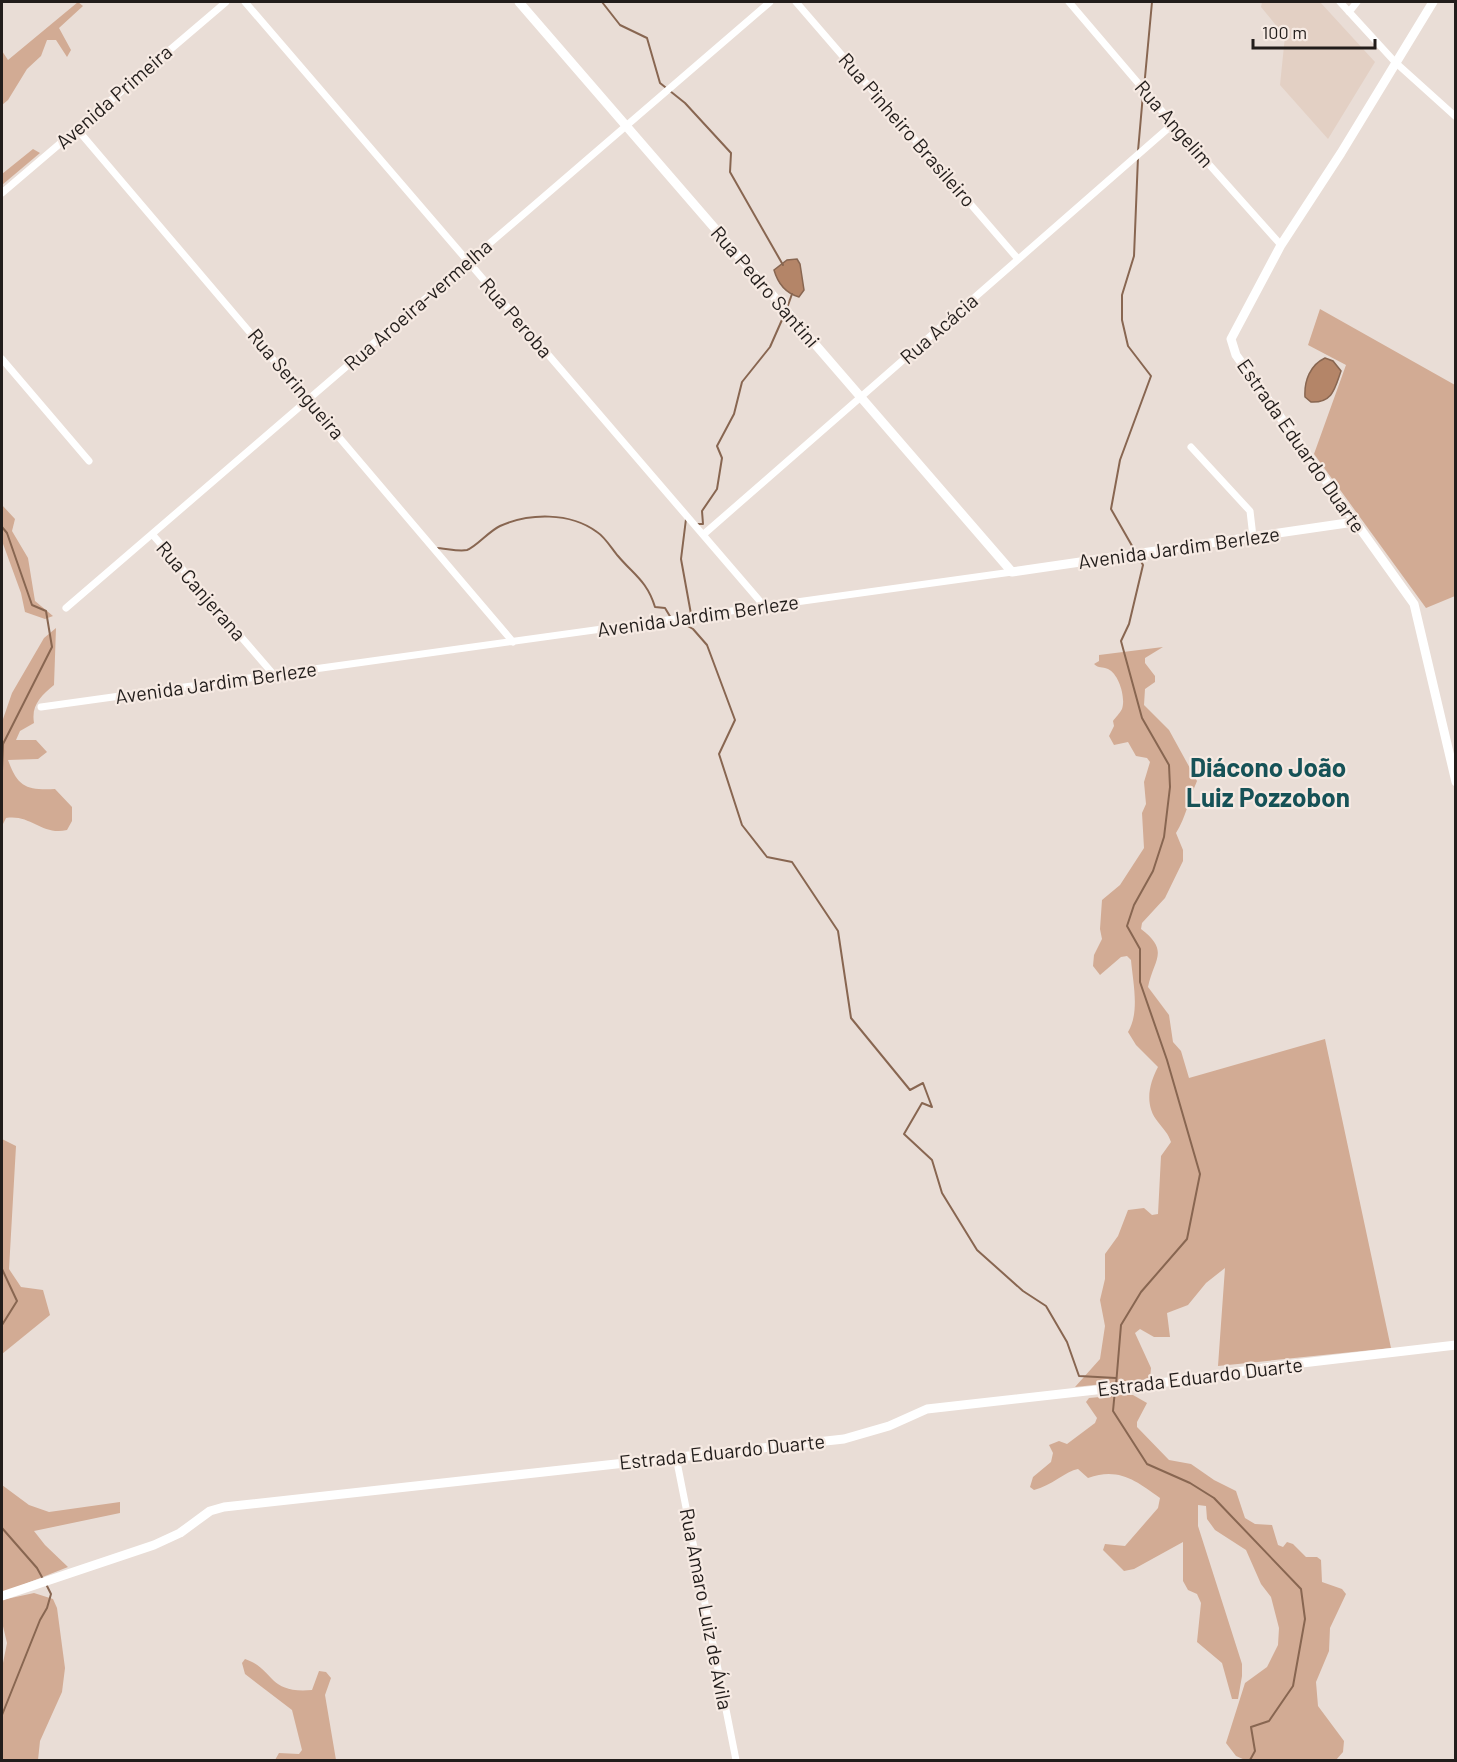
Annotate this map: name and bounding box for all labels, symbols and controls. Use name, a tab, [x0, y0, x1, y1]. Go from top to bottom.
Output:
scale bar	[1253, 12, 1374, 50]
text: 100 m	[1262, 21, 1307, 43]
street label: Avenida Primeira	[50, 39, 176, 153]
street label: Rua Pinheiro Brasileiro	[834, 47, 981, 211]
street label: Rua Angelim	[1130, 75, 1219, 172]
street label: Rua Pedro Santini	[706, 221, 825, 352]
street label: Rua Aroeira-vermelha	[339, 234, 496, 375]
street label: Rua Peroba	[475, 272, 558, 362]
street label: Rua Acácia	[895, 288, 982, 369]
street label: Rua Seringueira	[243, 323, 350, 444]
street label: Estrada Eduardo Duarte	[1233, 354, 1371, 537]
street label: Avenida Jardim Berleze	[1077, 521, 1281, 573]
street label: Rua Canjerana	[152, 536, 252, 645]
street label: Avenida Jardim Berleze	[596, 589, 800, 641]
street label: Avenida Jardim Berleze	[114, 656, 318, 708]
district label: Diácono João Luiz Pozzobon	[1186, 751, 1350, 812]
street label: Estrada Eduardo Duarte	[1096, 1351, 1304, 1401]
street label: Estrada Eduardo Duarte	[618, 1428, 826, 1474]
street label: Rua Amaro Luiz de Ávila	[676, 1506, 738, 1712]

